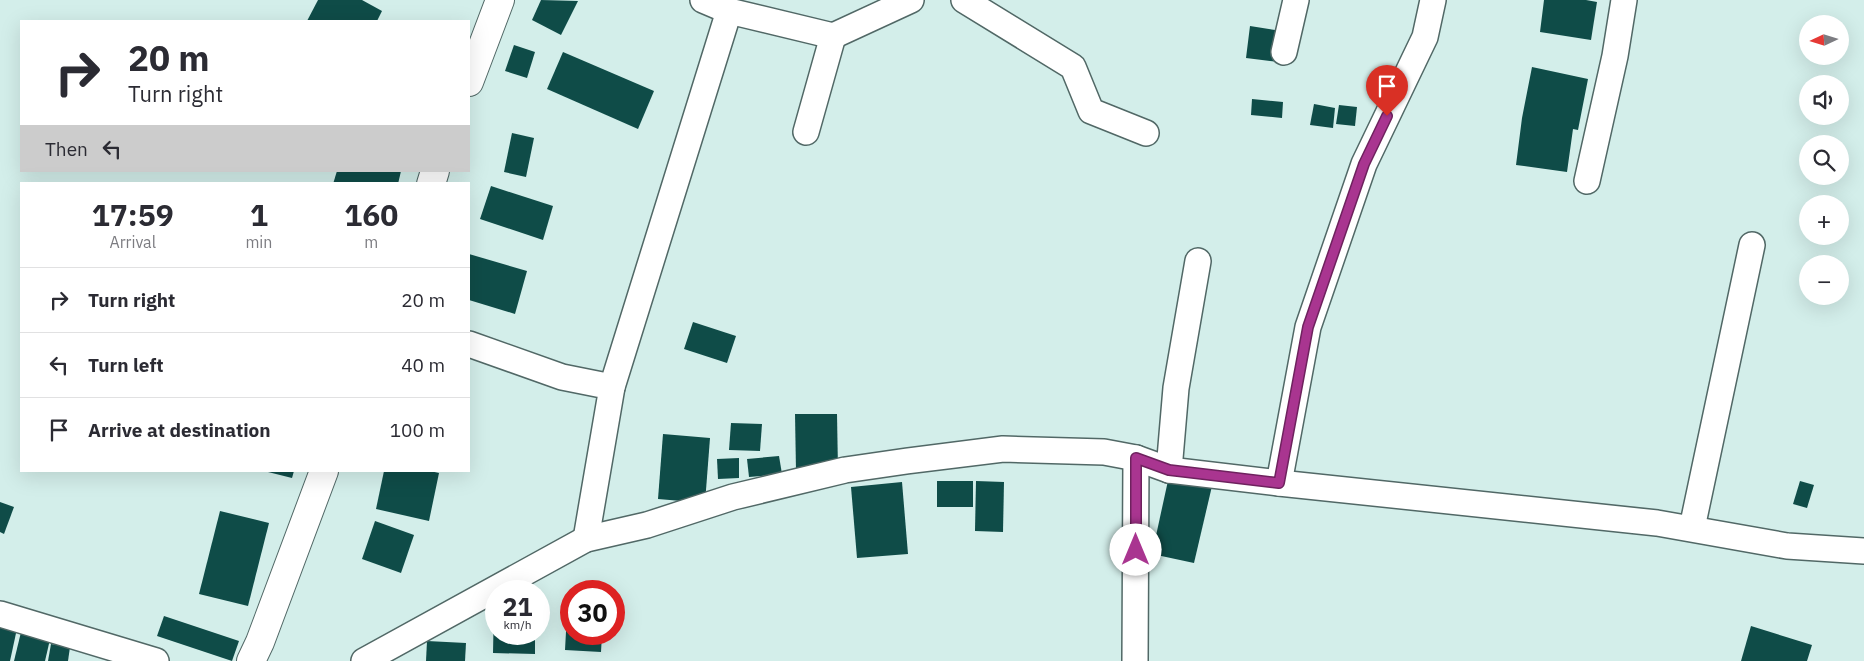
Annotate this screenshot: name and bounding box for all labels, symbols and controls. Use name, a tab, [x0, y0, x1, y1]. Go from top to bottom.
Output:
north arrow	[1799, 15, 1849, 65]
map controls	[1799, 15, 1849, 305]
text: 20 m	[128, 35, 210, 81]
icon: right	[45, 40, 110, 105]
pin	[1366, 65, 1408, 116]
icon: arrive	[1373, 72, 1401, 100]
button: sound	[1799, 75, 1849, 125]
text: Turn right	[128, 79, 223, 108]
icon: left	[98, 135, 126, 163]
button: search	[1799, 135, 1849, 185]
text: Then	[45, 137, 88, 161]
text: 17:59	[92, 195, 174, 234]
text: 1	[250, 195, 268, 234]
text: 160	[344, 195, 398, 234]
button: +	[1799, 195, 1849, 245]
text: Arrival	[109, 232, 156, 252]
text: min	[245, 232, 272, 252]
text: m	[364, 232, 378, 252]
button: −	[1799, 255, 1849, 305]
icon: right	[45, 286, 73, 314]
text: Turn right	[88, 288, 175, 312]
text: 20 m	[401, 288, 445, 312]
icon: left	[45, 351, 73, 379]
text: Turn left	[88, 353, 164, 377]
text: 40 m	[401, 353, 445, 377]
icon: arrive	[45, 416, 73, 444]
text: Arrive at destination	[88, 418, 271, 442]
text: 100 m	[390, 418, 445, 442]
position arrow	[1109, 523, 1161, 575]
speed limit sign: 30	[560, 580, 625, 645]
text: 21	[502, 590, 533, 623]
text: km/h	[503, 617, 532, 632]

